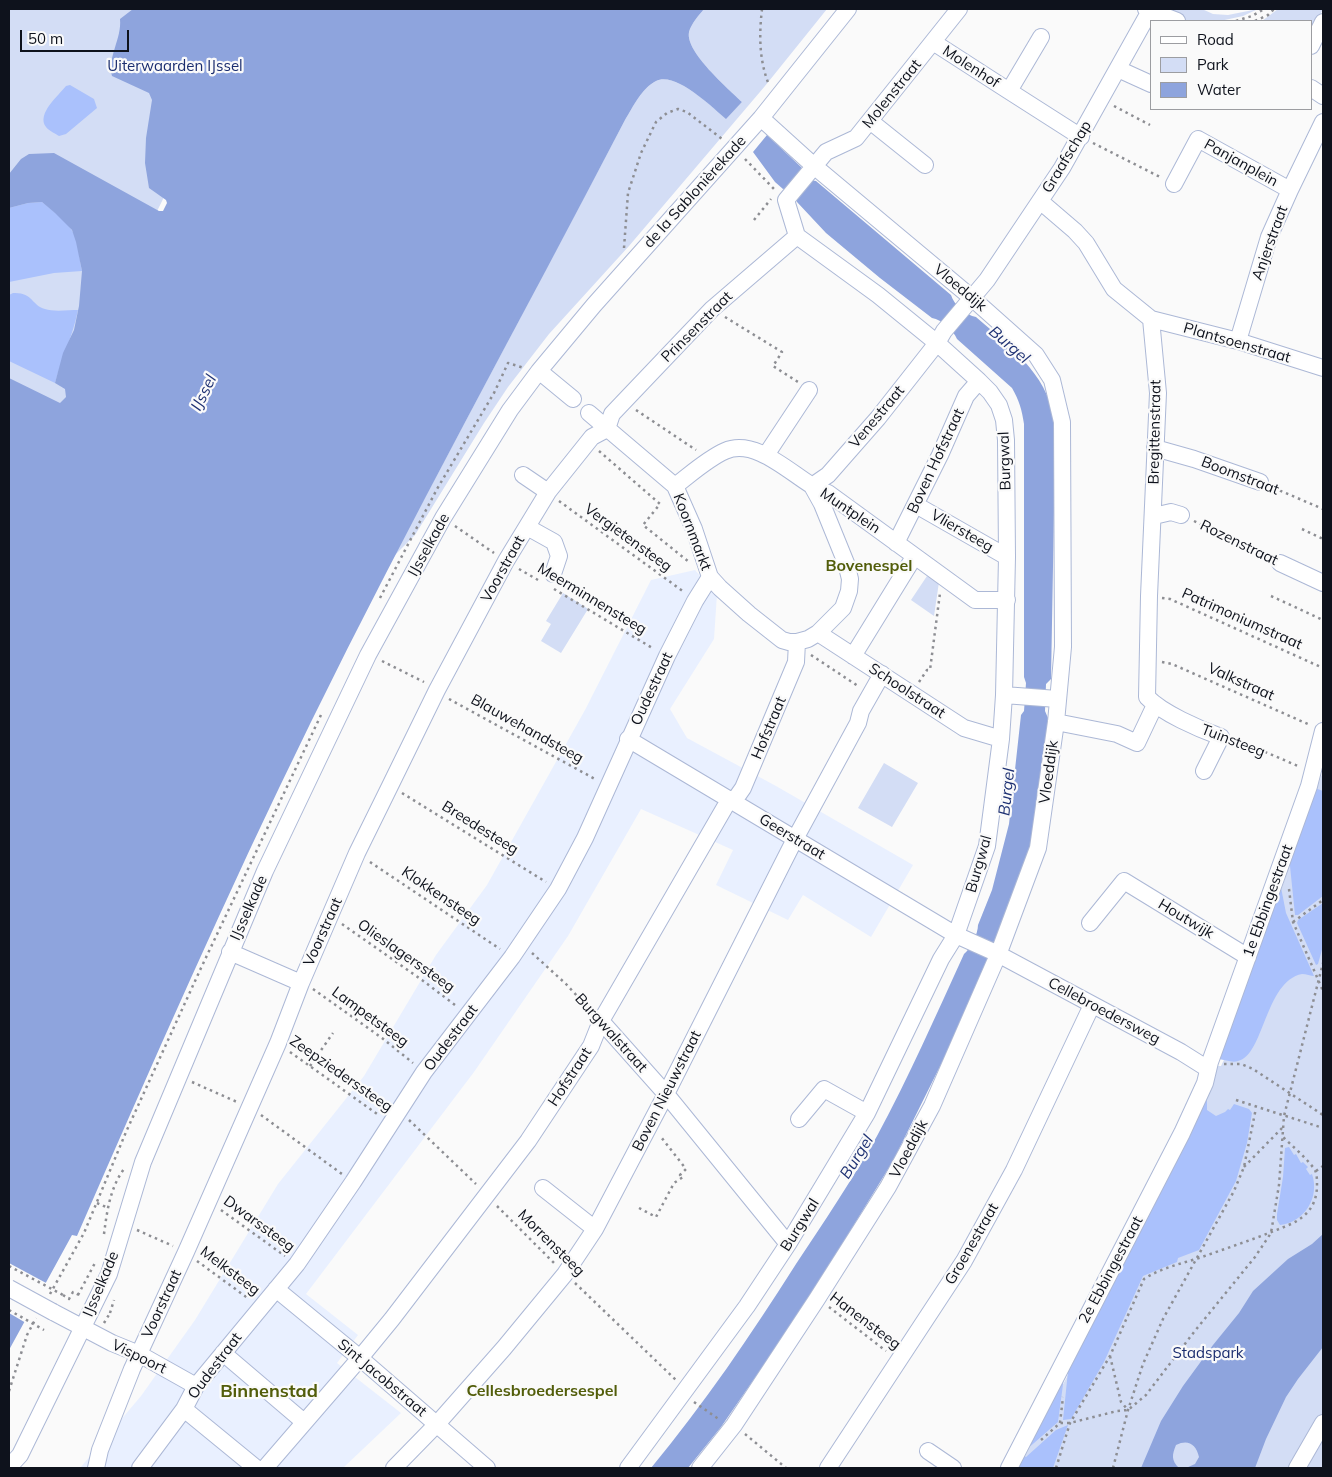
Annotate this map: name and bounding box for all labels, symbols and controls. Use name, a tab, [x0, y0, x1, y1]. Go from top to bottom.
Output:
scale bar	[22, 20, 131, 52]
legend	[1150, 20, 1312, 110]
text: 50 m	[28, 29, 63, 48]
text: Road	[1197, 30, 1234, 49]
street label: Molenhof	[939, 42, 1003, 92]
text: Park	[1197, 55, 1229, 74]
street label: Molenstraat	[859, 56, 925, 132]
park label: Uiterwaarden IJssel	[107, 57, 243, 75]
text: Water	[1197, 80, 1241, 99]
street label: Graafschap	[1038, 118, 1096, 196]
street label: de la Sablonièrekade	[640, 132, 750, 252]
street label: Panjanplein	[1201, 135, 1281, 191]
street label: Anjerstraat	[1248, 203, 1292, 283]
street label: Vloeddijk	[930, 261, 990, 315]
street label: Prinsenstraat	[658, 288, 736, 366]
street label: Plantsoenstraat	[1181, 319, 1293, 367]
water label: Burgel	[985, 322, 1033, 368]
water label: IJssel	[187, 372, 221, 414]
street label: Bregittenstraat	[1145, 379, 1165, 485]
street label: Venestraat	[846, 382, 908, 452]
street label: Boven Hofstraat	[904, 406, 968, 516]
street label: Burgwal	[995, 431, 1015, 491]
street label: Boomstraat	[1199, 453, 1281, 499]
street label: Muntplein	[817, 484, 883, 538]
street label: Koornmarkt	[669, 491, 715, 573]
street label: Vergietensteeg	[581, 500, 675, 576]
street label: Vliersteeg	[928, 506, 996, 556]
street label: IJsselkade	[404, 510, 454, 580]
street label: Rozenstraat	[1197, 516, 1281, 570]
street label: Voorstraat	[477, 533, 529, 605]
district label: Bovenespel	[826, 556, 912, 576]
street label: Meerminnensteeg	[534, 559, 650, 639]
street label: Patrimoniumstraat	[1179, 584, 1305, 654]
street label: Oudestraat	[627, 650, 677, 728]
street label: Valkstraat	[1205, 659, 1277, 705]
street label: Schoolstraat	[865, 660, 949, 722]
street label: Blauwehandsteeg	[468, 691, 586, 767]
street label: Hofstraat	[748, 694, 790, 762]
street label: Tuinsteeg	[1199, 721, 1267, 761]
street label: Vloeddijk	[1036, 739, 1062, 805]
water label: Burgel	[995, 767, 1019, 817]
street label: Breedesteeg	[438, 797, 522, 859]
street label: Geerstraat	[756, 810, 828, 864]
street label: Burgwal	[962, 833, 996, 895]
street label: 1e Ebbingestraat	[1239, 842, 1297, 960]
street label: Klokkensteeg	[398, 863, 484, 929]
street label: IJsselkade	[227, 873, 271, 943]
street label: Voorstraat	[300, 895, 346, 969]
street label: Houtwijk	[1155, 895, 1217, 943]
street label: Olieslagerssteeg	[354, 916, 458, 996]
street label: Cellebroedersweg	[1045, 974, 1163, 1048]
street label: Lampetsteeg	[328, 983, 412, 1051]
street label: Burgwalstraat	[571, 990, 651, 1076]
street label: Oudestraat	[420, 1001, 482, 1075]
street label: Boven Nieuwstraat	[629, 1028, 705, 1154]
street label: Zeepziederssteeg	[286, 1032, 396, 1116]
street label: Hofstraat	[544, 1044, 596, 1110]
street label: Vloeddijk	[886, 1117, 932, 1181]
water label: Burgel	[836, 1132, 878, 1182]
street label: Dwarssteeg	[220, 1192, 298, 1256]
street label: Burgwal	[777, 1195, 823, 1255]
street label: Groenestraat	[941, 1200, 1003, 1288]
street label: Morrensteeg	[514, 1206, 588, 1280]
street label: 2e Ebbingestraat	[1075, 1213, 1147, 1327]
street label: Melksteeg	[197, 1243, 263, 1299]
street label: IJsselkade	[79, 1249, 123, 1319]
street label: Voorstraat	[138, 1267, 186, 1341]
street label: Hanensteeg	[826, 1288, 904, 1354]
street label: Oudestraat	[184, 1329, 246, 1403]
street label: Sint Jacobstraat	[334, 1335, 430, 1421]
street label: Vispoort	[109, 1336, 169, 1378]
park label: Stadspark	[1172, 1344, 1244, 1362]
district label: Binnenstad	[220, 1381, 318, 1403]
district label: Cellesbroedersespel	[466, 1381, 618, 1401]

